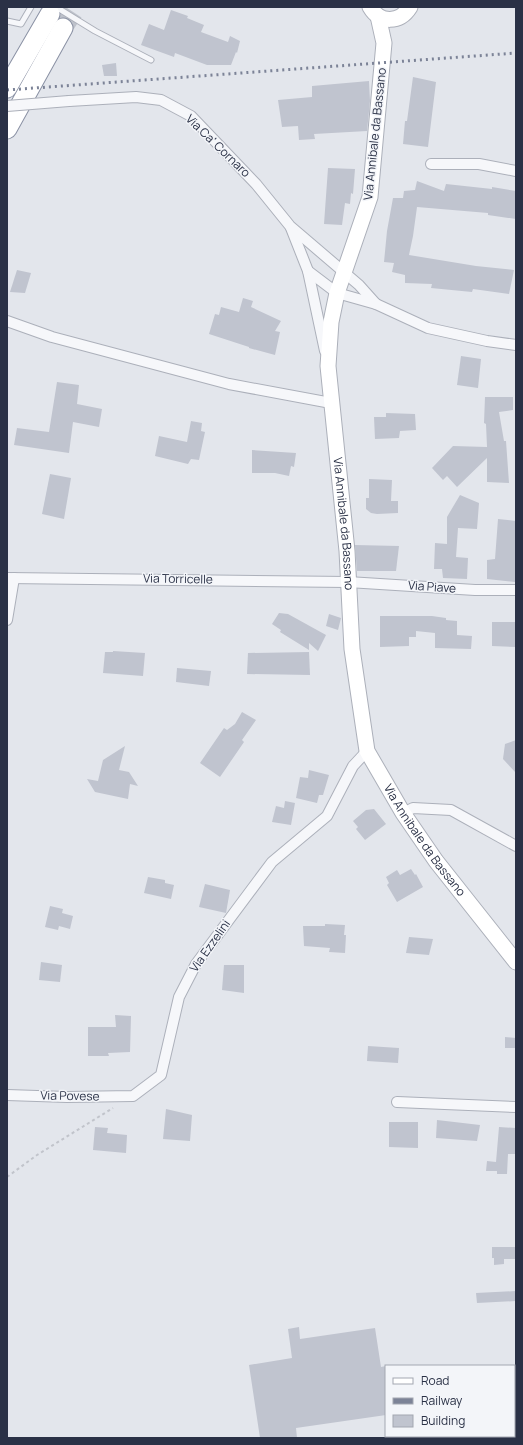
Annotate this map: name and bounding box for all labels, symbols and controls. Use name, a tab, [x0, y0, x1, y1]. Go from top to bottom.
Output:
street label: Via Annibale da Bassano	[359, 67, 390, 201]
street label: Via Ca' Cornaro	[182, 110, 254, 181]
street label: Via Annibale da Bassano	[329, 456, 358, 591]
street label: Via Torricelle	[143, 569, 213, 588]
street label: Via Piave	[407, 576, 457, 597]
street label: Via Annibale da Bassano	[380, 781, 470, 900]
street label: Via Ezzelini	[185, 916, 234, 975]
street label: Via Povese	[40, 1086, 100, 1105]
legend	[385, 1365, 515, 1437]
text: Road	[421, 1372, 449, 1389]
text: Railway	[421, 1392, 463, 1409]
text: Building	[421, 1412, 465, 1429]

